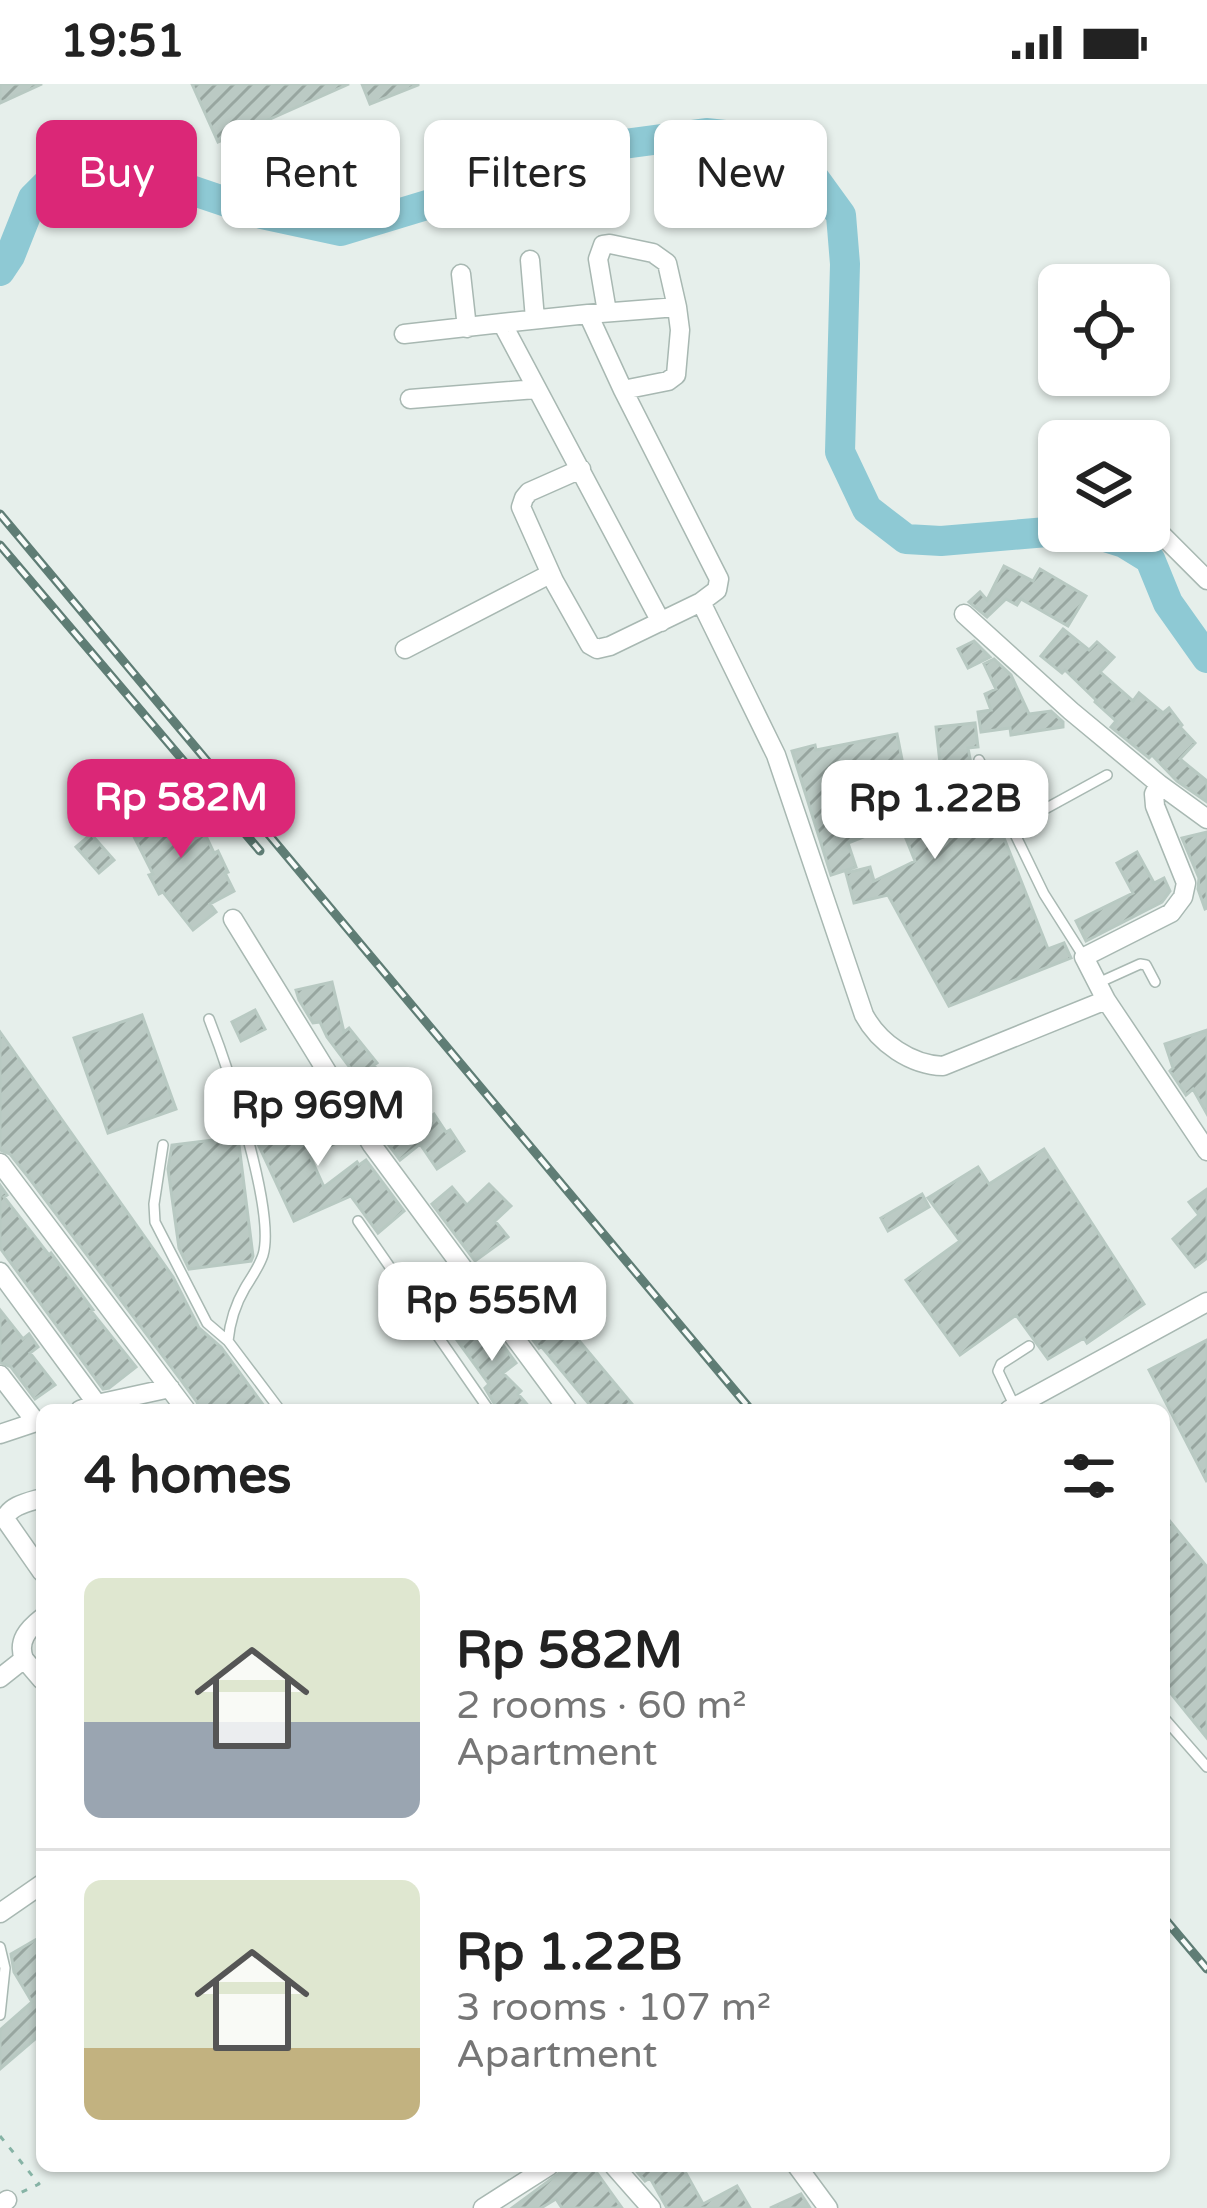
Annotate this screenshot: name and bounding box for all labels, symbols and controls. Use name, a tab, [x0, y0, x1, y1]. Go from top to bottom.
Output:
text: 19:51	[60, 15, 185, 69]
chip: Buy	[36, 120, 197, 228]
chip: Rent	[221, 120, 400, 228]
chip: Filters	[424, 120, 630, 228]
chip: New	[654, 120, 827, 228]
map controls	[1038, 264, 1170, 552]
button: locate	[1038, 264, 1170, 396]
button: layers	[1038, 420, 1170, 552]
pin: Rp 582M	[70, 759, 292, 861]
pin: Rp 1.22B	[811, 760, 1059, 862]
text: Rp 582M	[94, 774, 268, 821]
text: Rp 1.22B	[848, 775, 1022, 822]
pin: Rp 969M	[207, 1067, 429, 1169]
text: Rp 969M	[231, 1082, 405, 1129]
pin: Rp 555M	[381, 1262, 603, 1364]
text: Rp 555M	[405, 1277, 579, 1324]
icon: filters	[1056, 1443, 1122, 1509]
text: 4 homes	[84, 1445, 292, 1507]
text: Rp 582M	[456, 1620, 683, 1682]
icon: home	[180, 1626, 324, 1770]
text: 2 rooms · 60 m²	[456, 1682, 747, 1729]
text: Apartment	[456, 1729, 657, 1776]
text: Rp 1.22B	[456, 1922, 682, 1984]
icon: home	[180, 1928, 324, 2072]
text: 3 rooms · 107 m²	[456, 1984, 771, 2031]
text: Apartment	[456, 2031, 657, 2078]

